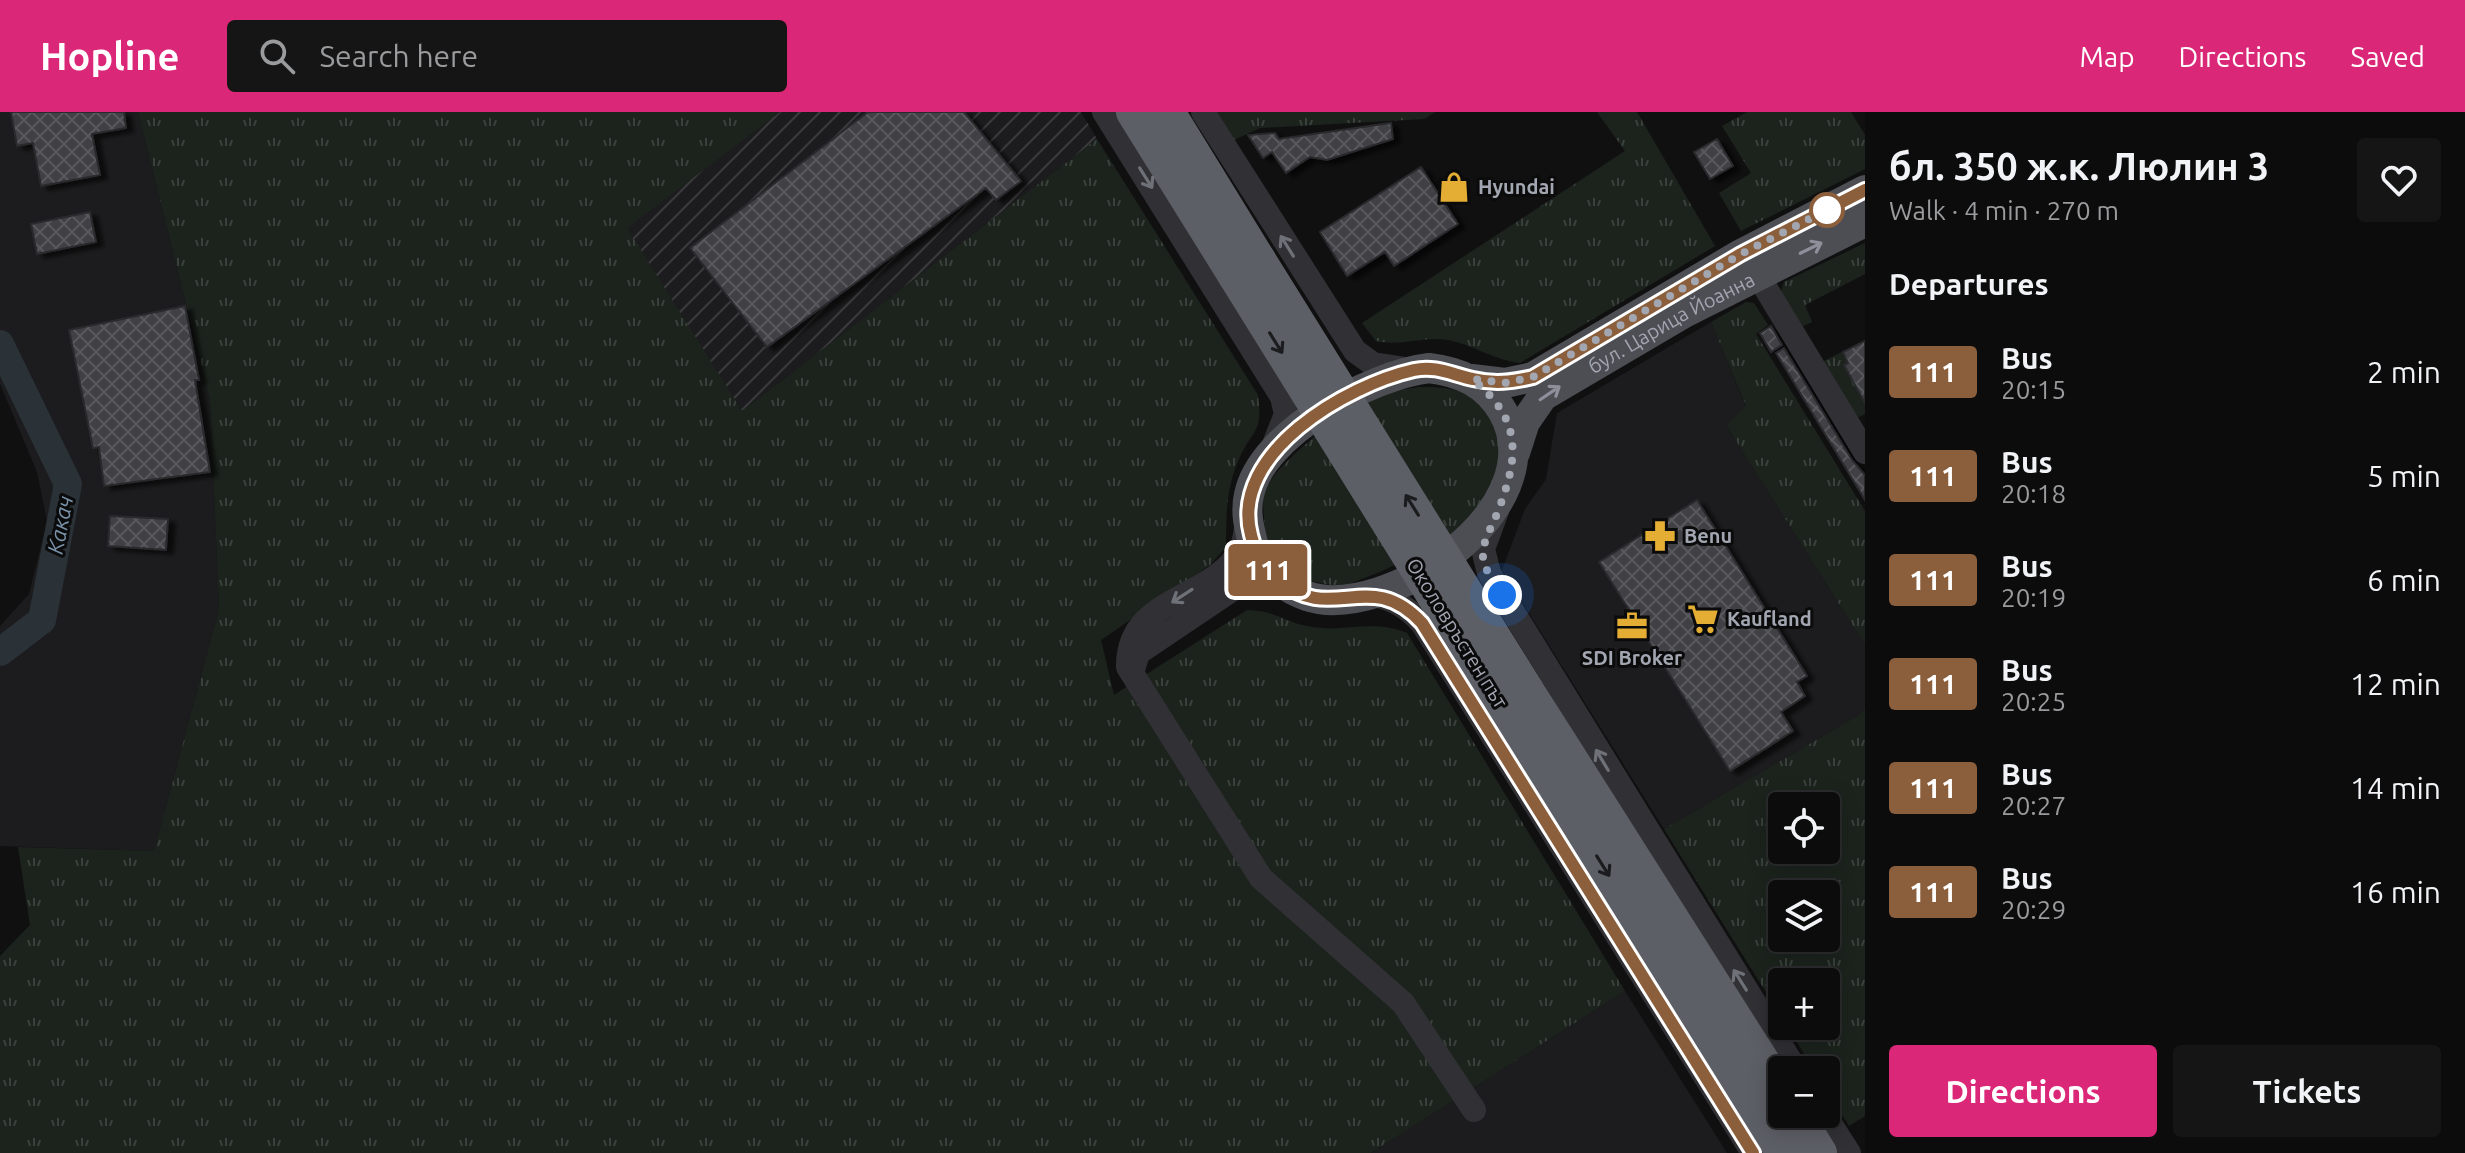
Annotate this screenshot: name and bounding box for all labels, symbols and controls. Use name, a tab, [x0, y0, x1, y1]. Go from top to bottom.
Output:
search box	[227, 20, 787, 92]
icon: search	[255, 34, 299, 78]
text: Hopline	[40, 35, 179, 77]
text: Search here	[319, 39, 478, 73]
text: Map	[2079, 41, 2135, 72]
text: Directions	[2179, 41, 2306, 72]
text: Saved	[2350, 41, 2425, 72]
button: heart	[2357, 138, 2441, 222]
text: бл. 350 ж.к. Люлин 3	[1889, 145, 2269, 187]
one-way arrow	[1138, 166, 1154, 189]
shop icon: Hyundai	[1437, 170, 1471, 204]
place label: Hyundai	[1478, 175, 1555, 198]
unlabelled marker	[1810, 193, 1844, 227]
text: Walk · 4 min · 270 m	[1889, 196, 2119, 225]
one-way arrow	[1279, 235, 1296, 257]
one-way arrow	[1799, 240, 1823, 255]
street label: бул. Царица Йоанна	[1584, 267, 1758, 378]
text: Departures	[1889, 267, 2049, 301]
one-way arrow	[1268, 331, 1284, 353]
text: Bus	[2001, 341, 2053, 375]
text: 2 min	[2367, 355, 2441, 389]
text: 111	[1909, 356, 1957, 387]
text: 20:15	[2001, 375, 2066, 404]
one-way arrow	[1538, 385, 1560, 401]
text: Bus	[2001, 445, 2053, 479]
text: 5 min	[2367, 459, 2441, 493]
text: 111	[1909, 460, 1957, 491]
text: 20:18	[2001, 479, 2066, 508]
water label: Какач	[42, 494, 77, 556]
one-way arrow	[1404, 494, 1420, 517]
pharmacy icon: Benu	[1643, 519, 1677, 553]
place label: Benu	[1684, 524, 1732, 547]
line badge: 111	[1222, 544, 1314, 596]
text: Bus	[2001, 549, 2053, 583]
text: 111	[1244, 554, 1292, 585]
street label: Околовръстен път	[1402, 554, 1513, 712]
text: 6 min	[2367, 563, 2441, 597]
text: 111	[1909, 564, 1957, 595]
your location	[1482, 575, 1522, 615]
text: 20:19	[2001, 583, 2066, 612]
one-way arrow	[1171, 588, 1193, 605]
supermarket icon: Kaufland	[1686, 602, 1720, 636]
place label: Kaufland	[1727, 607, 1812, 630]
office icon: SDI Broker	[1615, 609, 1649, 643]
place label: SDI Broker	[1582, 646, 1683, 669]
text: Bus	[2001, 653, 2053, 687]
text: 12 min	[2350, 667, 2441, 701]
text: 111	[1909, 668, 1957, 699]
text: 20:25	[2001, 687, 2066, 716]
one-way arrow	[1594, 749, 1610, 772]
text: Bus	[2001, 757, 2053, 791]
text: 14 min	[2350, 771, 2441, 805]
text: 111	[1909, 772, 1957, 803]
text: 20:27	[2001, 791, 2066, 820]
map controls	[1768, 792, 1840, 1128]
button: locate	[1768, 792, 1840, 864]
one-way arrow	[1594, 855, 1611, 877]
text: Bus	[2001, 861, 2053, 895]
text: 16 min	[2350, 875, 2441, 909]
text: 111	[1909, 876, 1957, 907]
button: layers	[1768, 880, 1840, 952]
text: 20:29	[2001, 895, 2066, 924]
button: +	[1768, 968, 1840, 1040]
one-way arrow	[1731, 969, 1747, 992]
button: Directions	[1889, 1045, 2157, 1137]
button: Tickets	[2173, 1045, 2441, 1137]
button: −	[1768, 1056, 1840, 1128]

